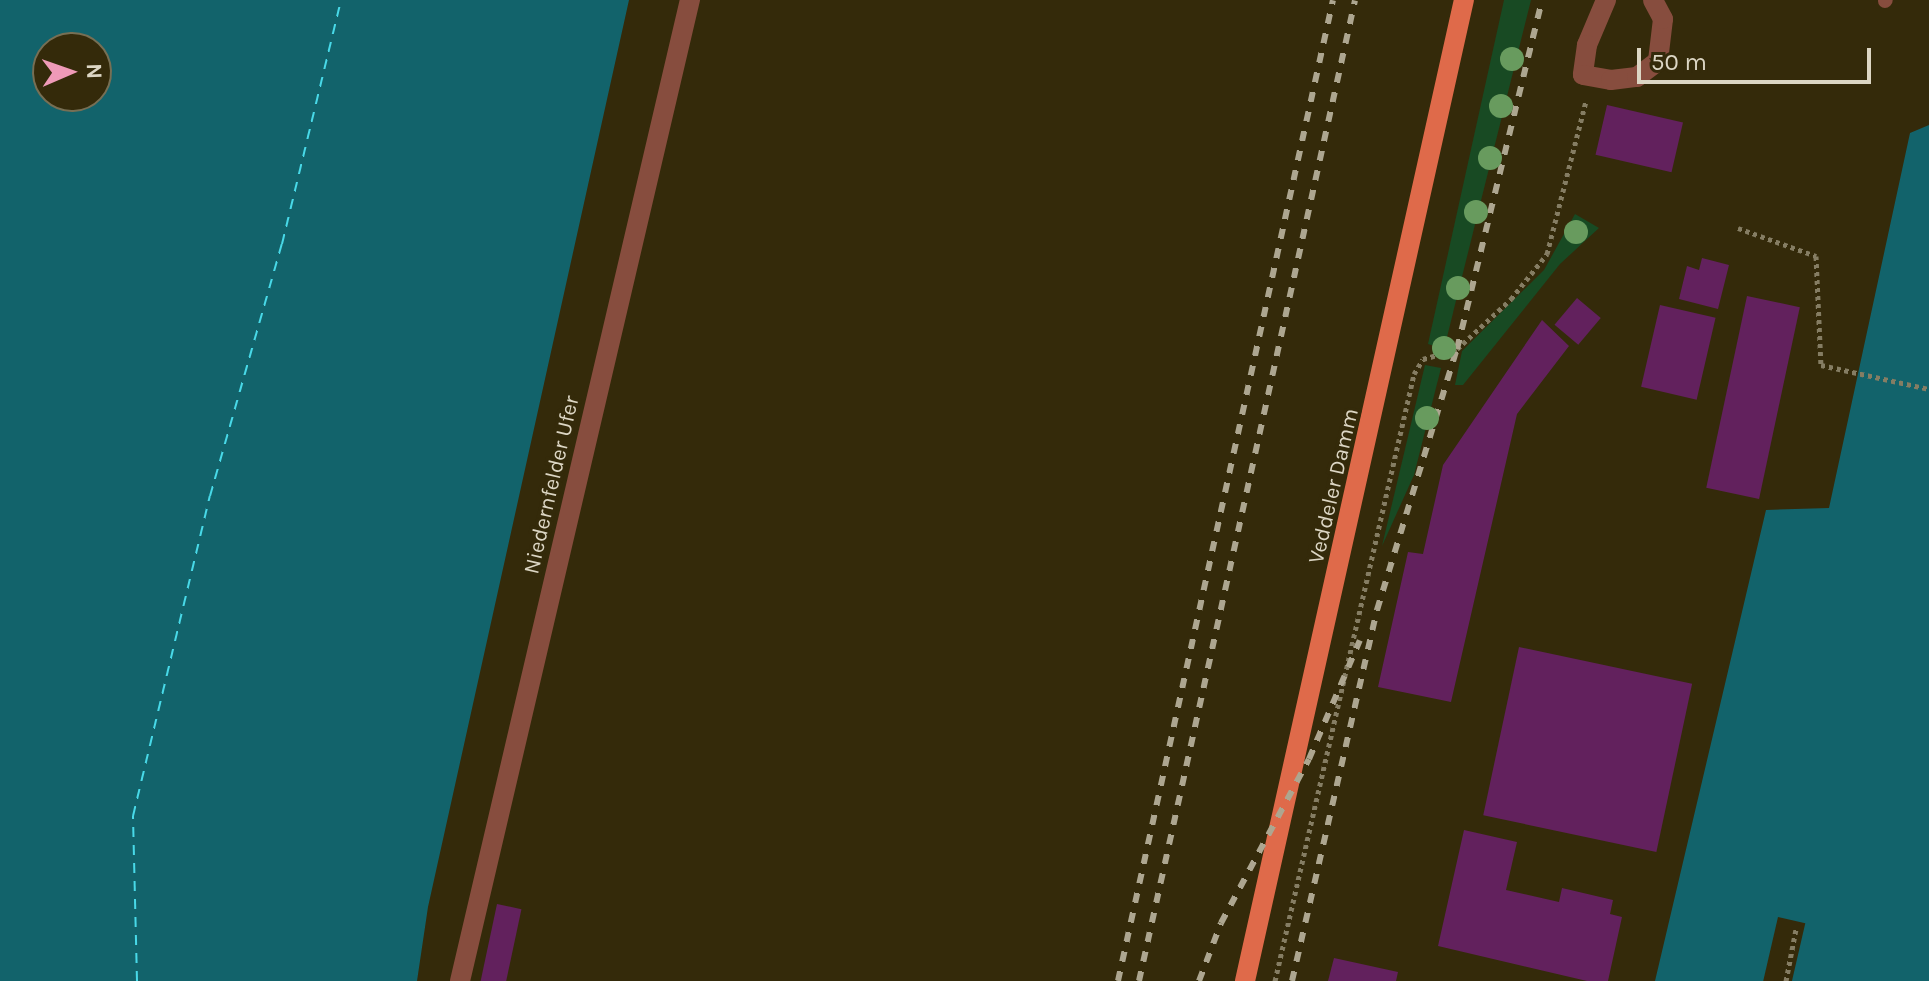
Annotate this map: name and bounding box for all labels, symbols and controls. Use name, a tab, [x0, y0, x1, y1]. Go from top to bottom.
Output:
north arrow	[32, 32, 112, 112]
scale bar	[1641, 32, 1875, 82]
text: 50 m	[1651, 48, 1707, 76]
text: N	[81, 63, 107, 80]
street label: Niedernfelder Ufer	[519, 393, 585, 577]
street label: Veddeler Damm	[1303, 406, 1365, 566]

